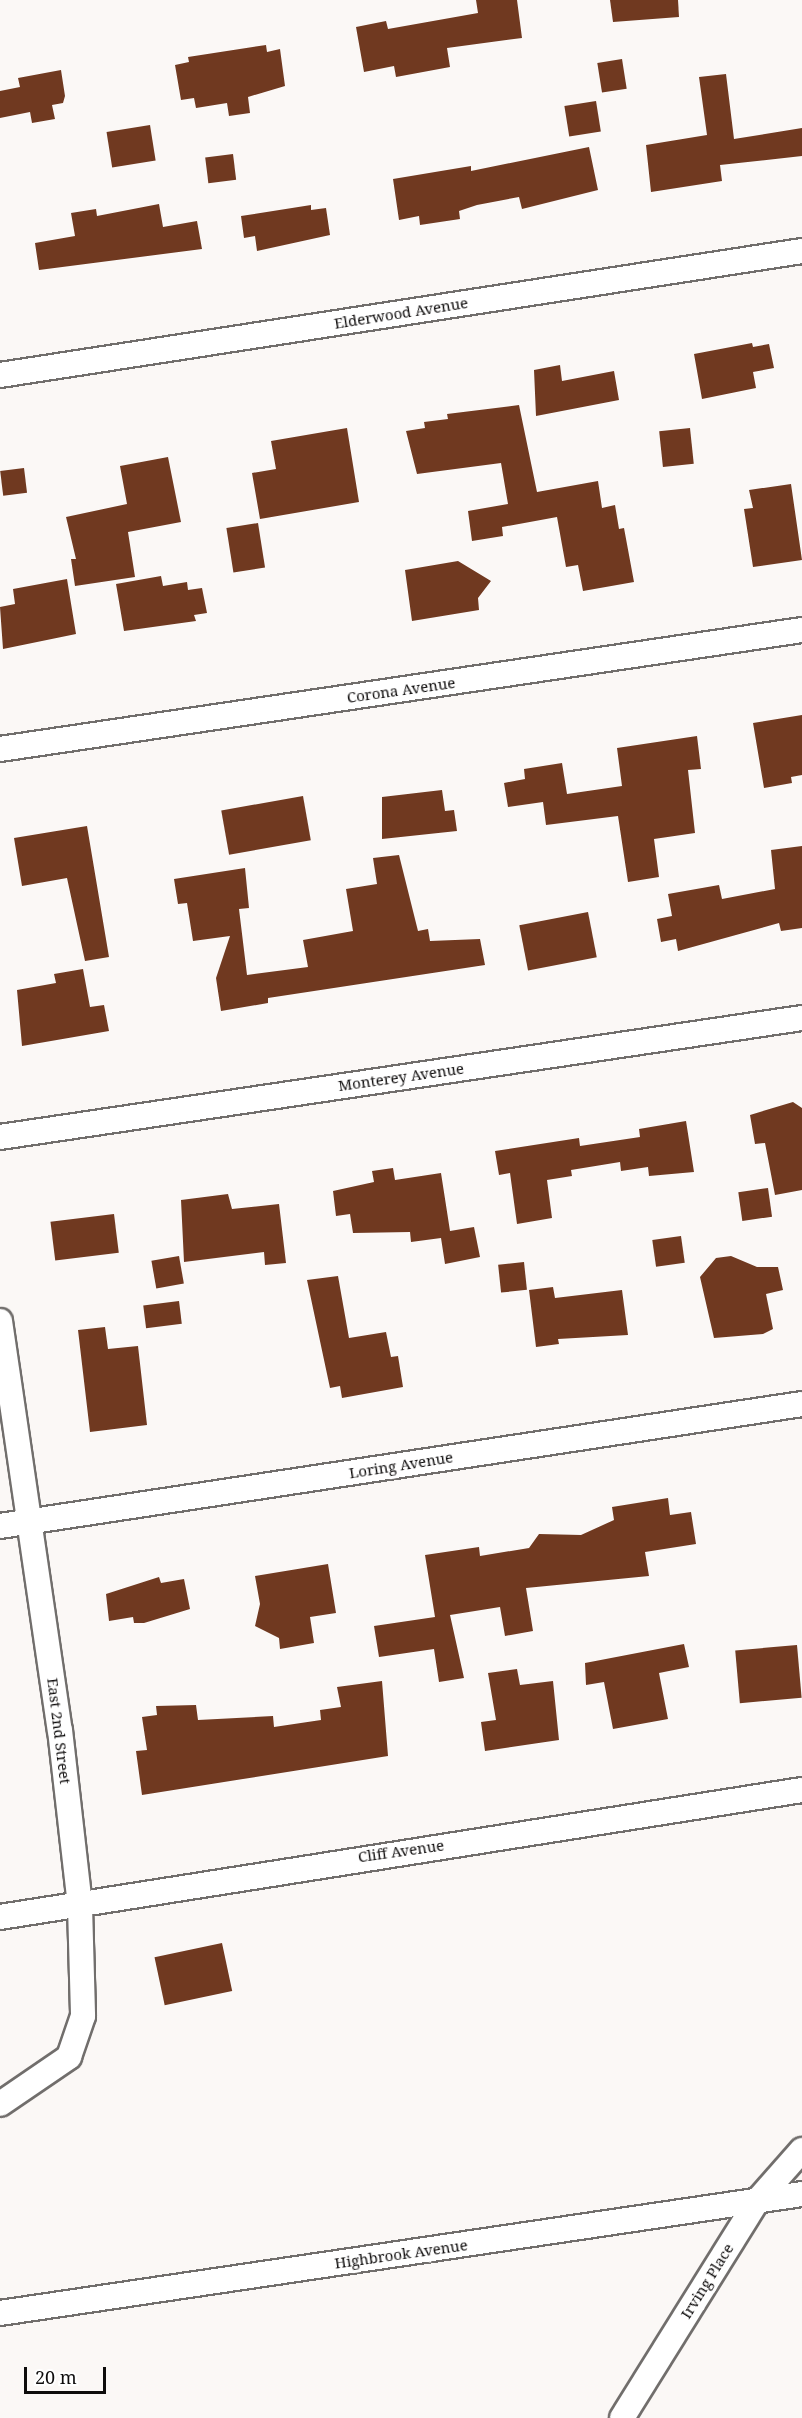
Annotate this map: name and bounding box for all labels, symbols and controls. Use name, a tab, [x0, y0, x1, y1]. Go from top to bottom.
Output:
street label: Elderwood Avenue	[333, 294, 469, 332]
street label: Corona Avenue	[346, 673, 456, 707]
street label: Monterey Avenue	[337, 1059, 465, 1095]
street label: Loring Avenue	[348, 1448, 454, 1482]
street label: East 2nd Street	[44, 1677, 74, 1785]
street label: Cliff Avenue	[357, 1836, 445, 1866]
street label: Highbrook Avenue	[333, 2236, 469, 2272]
street label: Irving Place	[677, 2240, 737, 2322]
scale bar	[27, 2355, 110, 2393]
text: 20 m	[35, 2365, 77, 2389]

